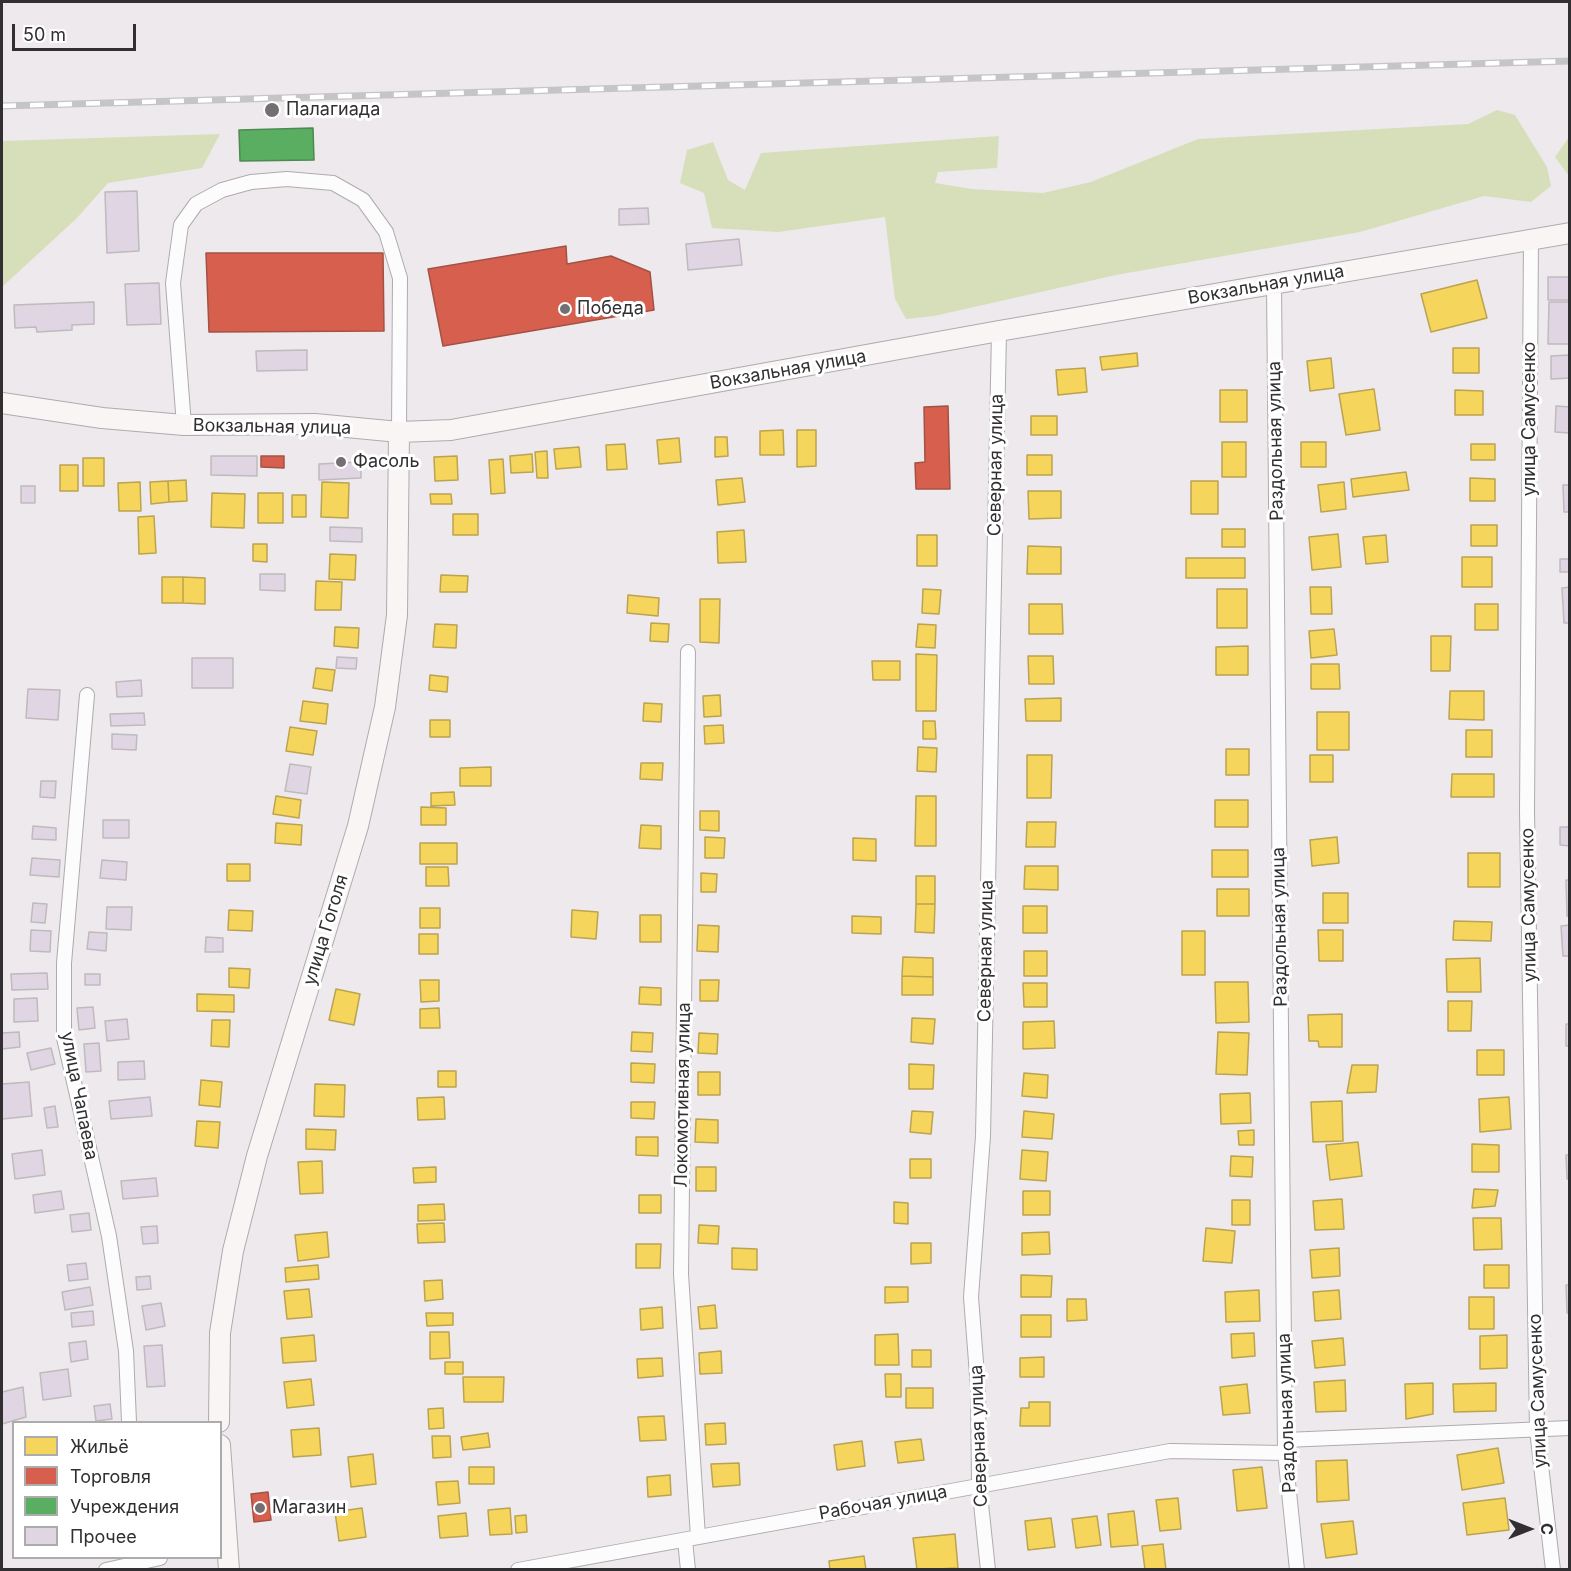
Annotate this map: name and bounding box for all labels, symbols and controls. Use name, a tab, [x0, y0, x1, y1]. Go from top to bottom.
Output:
scale bar	[15, 12, 140, 50]
text: 50 m	[23, 24, 66, 45]
place label: Палагиада	[286, 99, 380, 121]
marker: Палагиада	[263, 101, 281, 119]
street label: Вокзальная улица	[1186, 261, 1346, 309]
place label: Победа	[577, 298, 644, 320]
marker: Победа	[558, 302, 572, 316]
street label: улица Самусенко	[1519, 342, 1541, 496]
street label: Вокзальная улица	[708, 346, 868, 394]
street label: Раздольная улица	[1264, 361, 1288, 521]
street label: Северная улица	[984, 394, 1008, 536]
street label: Вокзальная улица	[193, 415, 351, 439]
place label: Фасоль	[353, 451, 419, 473]
marker: Фасоль	[334, 455, 348, 469]
street label: улица Самусенко	[1517, 827, 1541, 983]
street label: Раздольная улица	[1268, 847, 1292, 1007]
street label: улица Гоголя	[299, 872, 353, 988]
street label: Северная улица	[974, 880, 998, 1022]
street label: Локомотивная улица	[671, 1002, 695, 1188]
street label: улица Чапаева	[56, 1030, 102, 1162]
street label: улица Самусенко	[1525, 1313, 1551, 1469]
street label: Раздольная улица	[1273, 1333, 1301, 1493]
street label: Северная улица	[966, 1365, 992, 1507]
legend	[12, 1421, 222, 1559]
text: Жильё	[70, 1436, 129, 1457]
text: Торговля	[70, 1466, 151, 1487]
street label: Рабочая улица	[817, 1481, 949, 1525]
text: Учреждения	[70, 1496, 179, 1517]
place label: Магазин	[272, 1497, 347, 1519]
north arrow	[1499, 1499, 1559, 1559]
marker: Магазин	[253, 1501, 267, 1515]
text: С	[1537, 1523, 1557, 1535]
text: Прочее	[70, 1526, 137, 1547]

